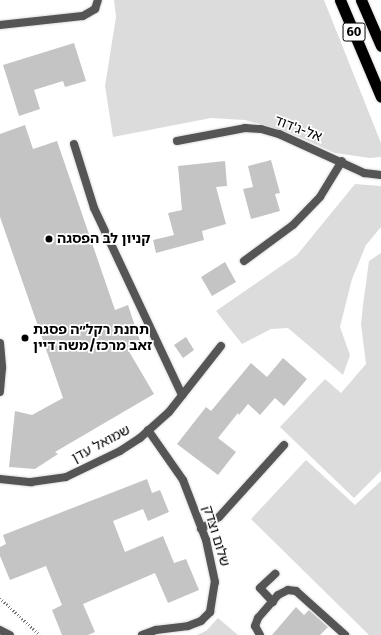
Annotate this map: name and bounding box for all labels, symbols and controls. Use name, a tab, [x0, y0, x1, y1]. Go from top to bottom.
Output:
road number: 60	[342, 21, 366, 43]
street label: אל-ג'דוד	[272, 112, 324, 146]
place label: קניון לב הפסגה	[57, 231, 150, 247]
marker: קניון לב הפסגה	[44, 234, 54, 244]
place label: תחנת רקל״ה פסגת זאב מרכז/משה דיין	[33, 322, 152, 354]
marker: תחנת רקל״ה פסגת זאב מרכז/משה דיין	[20, 333, 30, 343]
street label: שמואל עדן	[69, 422, 133, 466]
street label: שלום וצדק	[199, 503, 233, 569]

